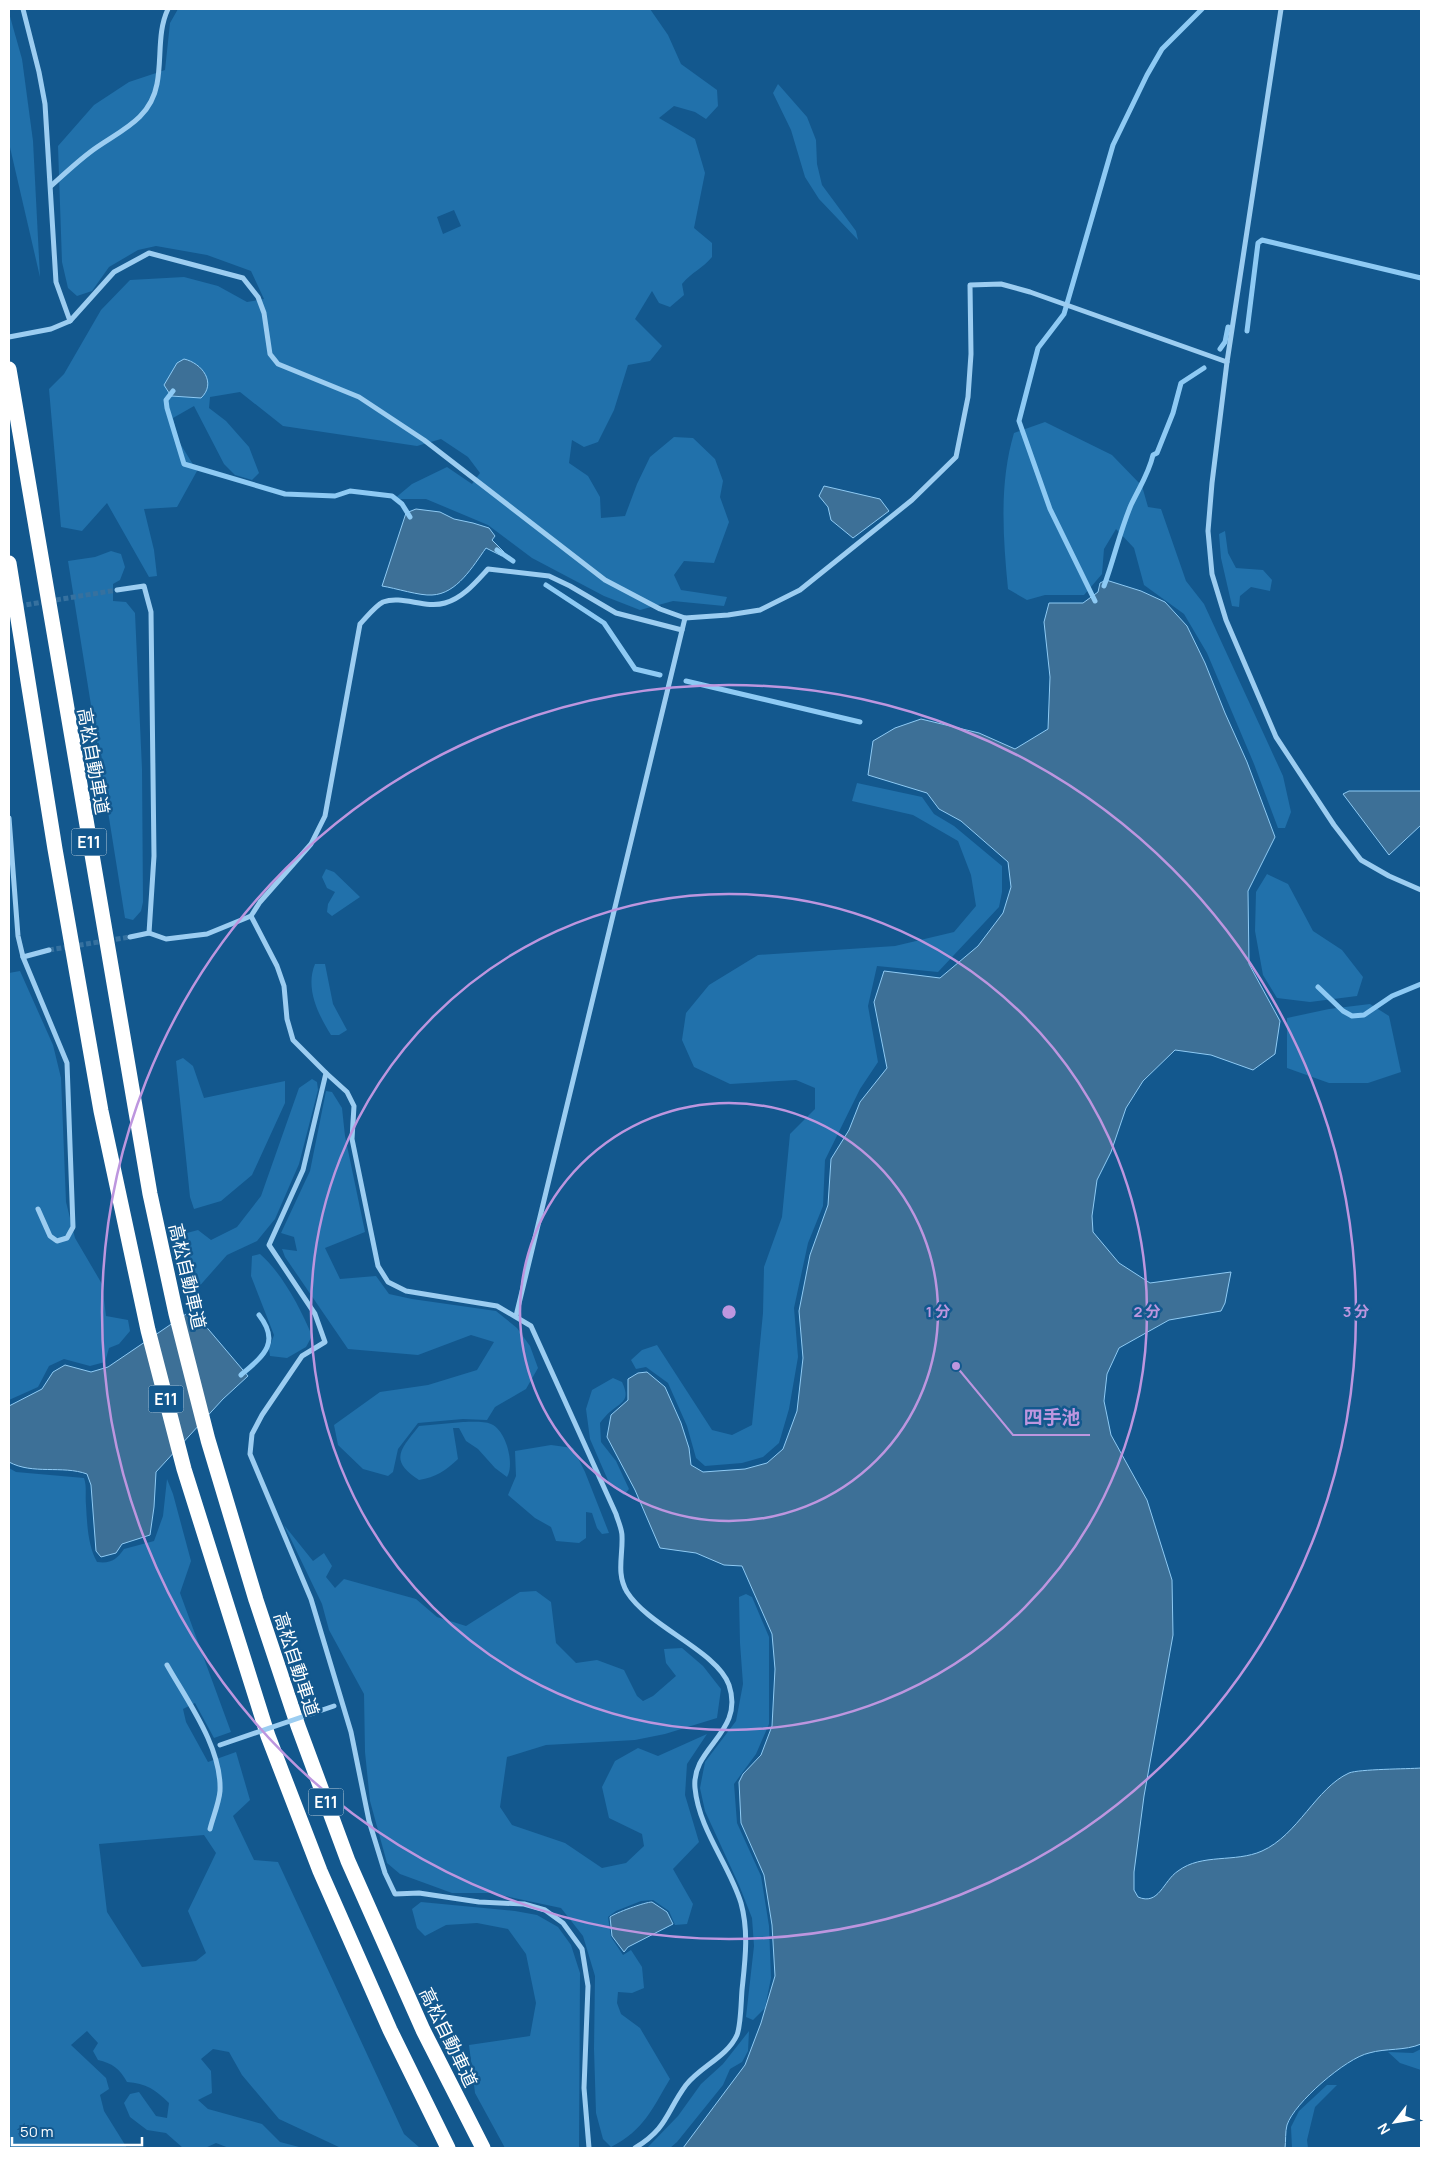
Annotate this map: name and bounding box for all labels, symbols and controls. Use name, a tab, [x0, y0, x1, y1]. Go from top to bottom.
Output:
street label: 高松自動車道	[73, 706, 115, 816]
road number: E11	[72, 829, 106, 856]
street label: 高松自動車道	[164, 1221, 212, 1331]
text: 1 分	[926, 1301, 950, 1322]
text: 2 分	[1134, 1301, 1160, 1322]
text: 3 分	[1343, 1301, 1369, 1322]
centre of rings	[720, 1303, 738, 1321]
road number: E11	[148, 1386, 184, 1412]
callout: 四手池	[1013, 1401, 1090, 1435]
text: 四手池	[1023, 1404, 1081, 1430]
street label: 高松自動車道	[269, 1609, 325, 1719]
road number: E11	[308, 1788, 344, 1815]
street label: 高松自動車道	[415, 1983, 483, 2091]
north arrow	[1370, 2097, 1420, 2147]
scale bar	[12, 2114, 142, 2146]
text: N	[1373, 2120, 1394, 2138]
text: 50 m	[20, 2121, 54, 2142]

